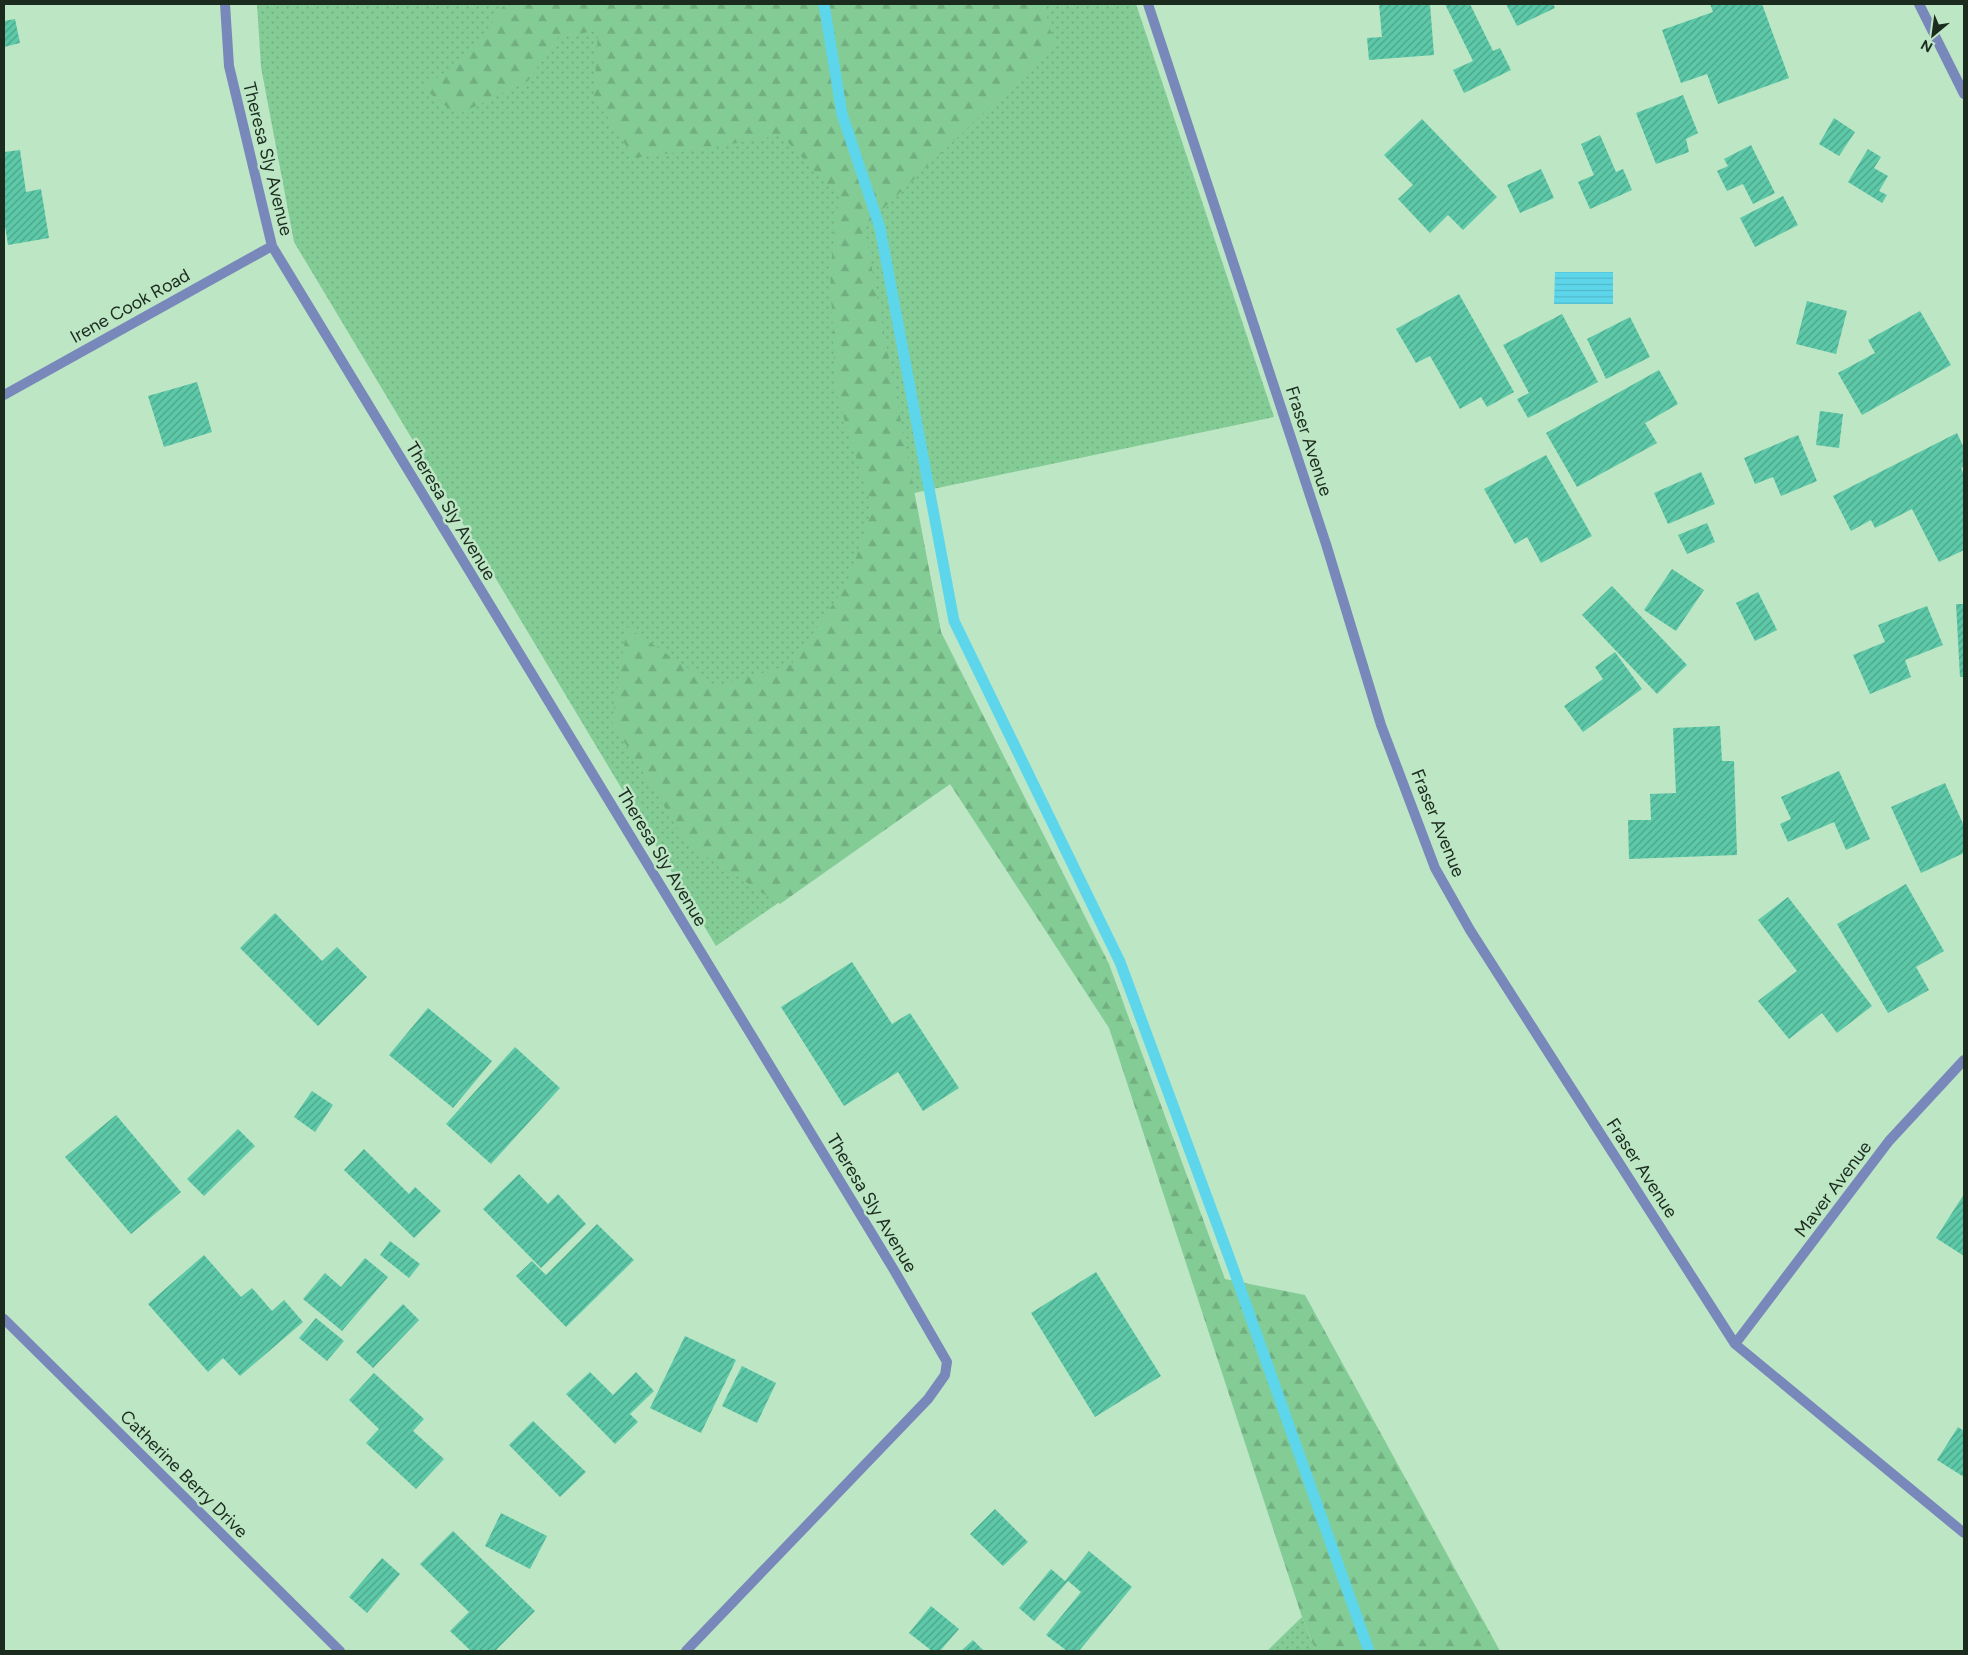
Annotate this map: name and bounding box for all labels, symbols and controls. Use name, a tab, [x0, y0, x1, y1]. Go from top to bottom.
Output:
north arrow	[1908, 10, 1958, 60]
text: N	[1918, 36, 1936, 56]
street label: Theresa Sly Avenue	[238, 80, 298, 238]
street label: Irene Cook Road	[66, 264, 194, 348]
street label: Fraser Avenue	[1281, 383, 1337, 499]
street label: Theresa Sly Avenue	[401, 438, 501, 584]
street label: Fraser Avenue	[1406, 766, 1470, 880]
street label: Theresa Sly Avenue	[612, 784, 712, 930]
street label: Fraser Avenue	[1602, 1114, 1682, 1222]
street label: Theresa Sly Avenue	[822, 1130, 922, 1276]
street label: Maver Avenue	[1790, 1136, 1876, 1241]
street label: Catherine Berry Drive	[115, 1405, 253, 1543]

